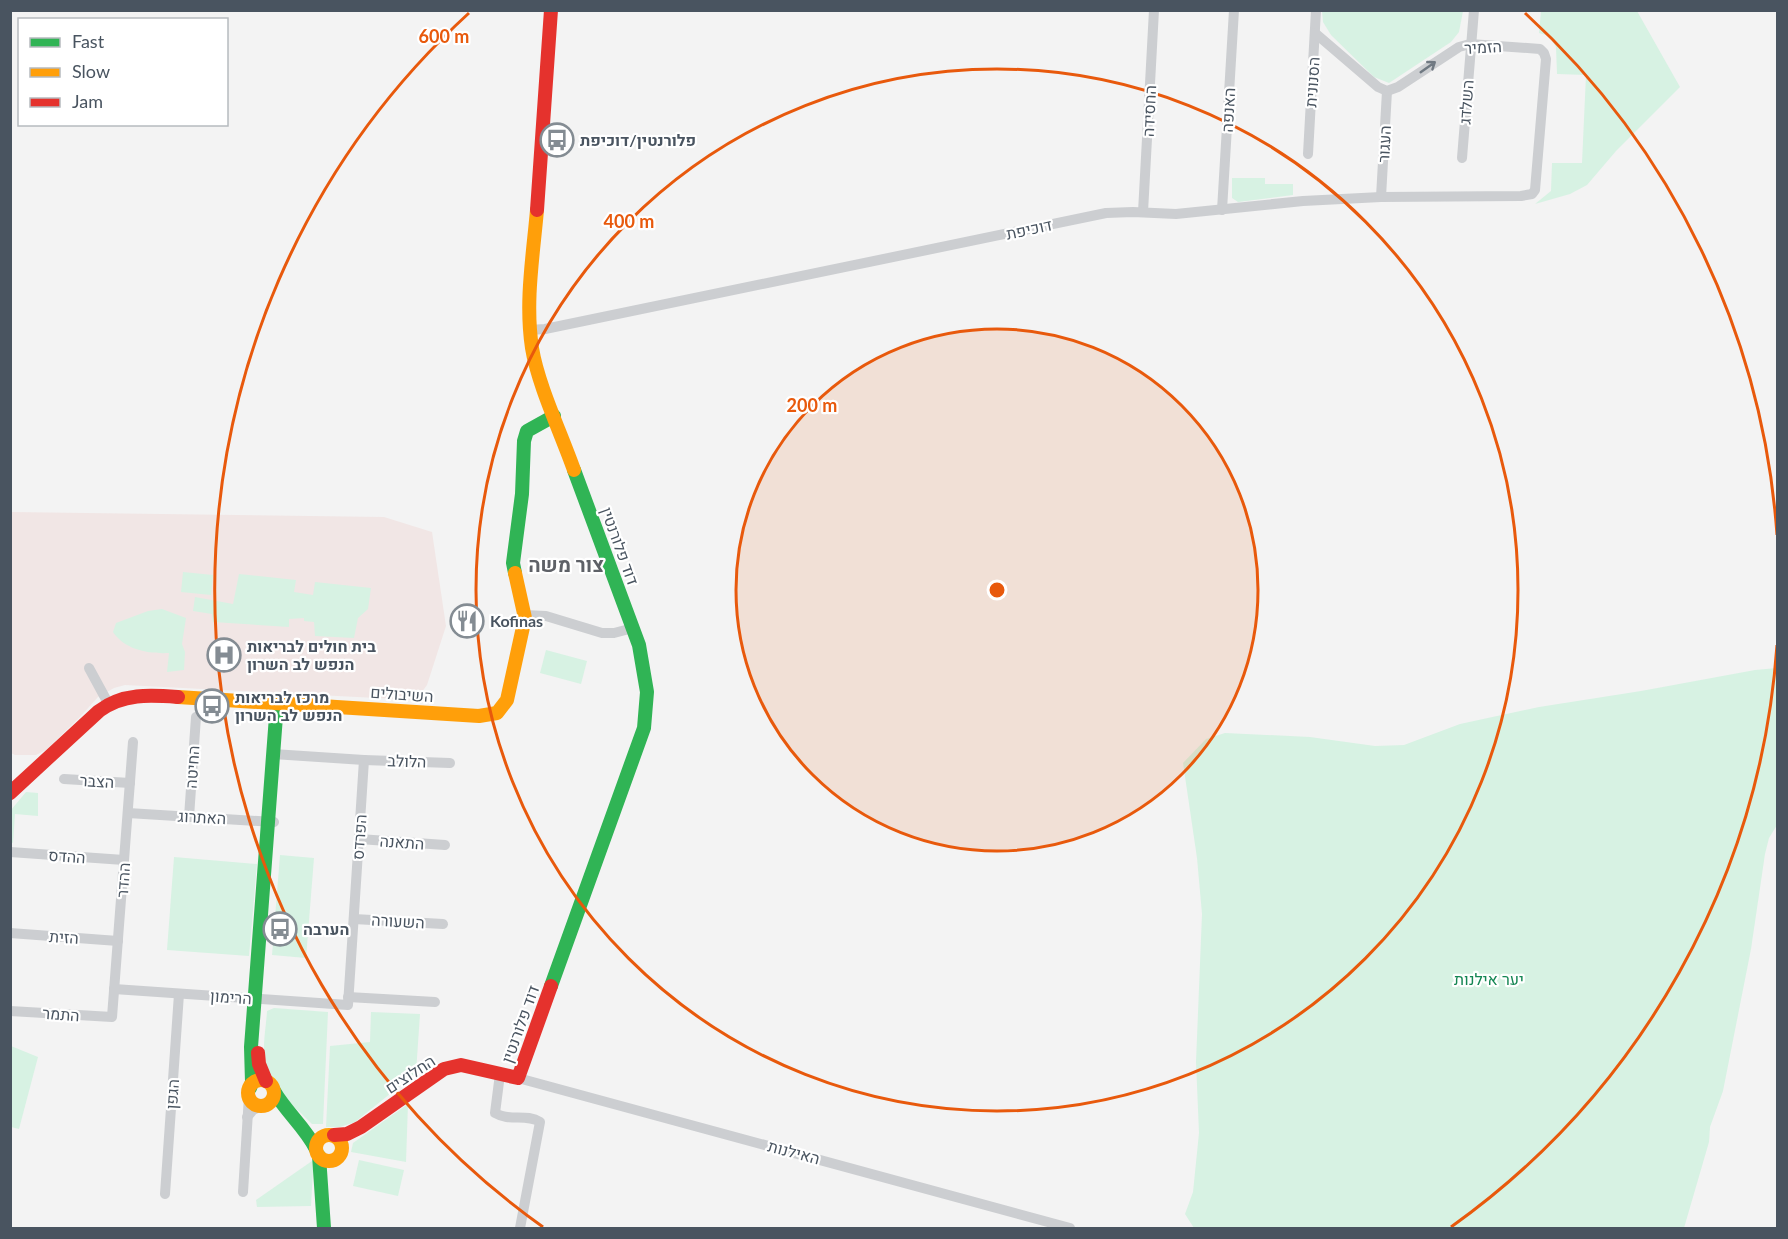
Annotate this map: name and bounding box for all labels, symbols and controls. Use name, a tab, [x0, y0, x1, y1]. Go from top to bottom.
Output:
legend	[18, 18, 228, 126]
text: 600 m	[419, 25, 469, 47]
text: Fast	[72, 30, 105, 52]
street label: הזמיר	[1464, 36, 1502, 57]
street label: הסנונית	[1300, 56, 1323, 108]
text: Slow	[72, 60, 110, 82]
one-way arrow	[1419, 61, 1436, 73]
street label: השלדג	[1454, 79, 1477, 125]
street label: החסידה	[1138, 85, 1159, 137]
street label: האנפה	[1217, 87, 1238, 133]
text: Jam	[72, 90, 103, 112]
bus stop icon: פלורנטין/דוכיפת	[539, 122, 575, 158]
street label: העגור	[1373, 125, 1394, 163]
place label: פלורנטין/דוכיפת	[580, 130, 696, 149]
text: 400 m	[604, 210, 654, 232]
street label: דוכיפת	[1004, 214, 1054, 243]
text: 200 m	[787, 394, 837, 416]
street label: דוד פלורנטין	[598, 504, 643, 587]
district label: צור משה	[528, 552, 604, 576]
centre of rings	[987, 580, 1007, 600]
restaurant icon: Kofinas	[449, 603, 485, 639]
place label: Kofinas	[490, 611, 543, 630]
place label: בית חולים לבריאות הנפש לב השרון	[247, 636, 376, 673]
hospital icon: בית חולים לבריאות הנפש לב השרון	[206, 637, 242, 673]
street label: השיבולים	[370, 682, 434, 705]
place label: מרכז לבריאות הנפש לב השרון	[235, 687, 342, 724]
bus stop icon: מרכז לבריאות הנפש לב השרון	[194, 688, 230, 724]
street label: החיטה	[181, 745, 202, 789]
street label: הלולב	[387, 750, 427, 771]
street label: הצבר	[79, 770, 115, 791]
street label: האתרוג	[177, 806, 227, 827]
street label: הפרדס	[347, 813, 370, 860]
street label: התאנה	[379, 830, 425, 853]
street label: ההדס	[48, 845, 86, 866]
street label: ההדר	[112, 862, 133, 898]
street label: השעורה	[371, 910, 425, 931]
bus stop icon: הערבה	[262, 911, 298, 947]
place label: הערבה	[303, 919, 349, 938]
street label: הזית	[48, 926, 80, 947]
park label: יער אילנות	[1454, 969, 1524, 988]
street label: דוד פלורנטין	[497, 982, 542, 1065]
street label: הרימון	[210, 986, 252, 1007]
street label: התמר	[42, 1003, 80, 1024]
street label: החלוצים	[381, 1050, 438, 1097]
street label: הגפן	[161, 1078, 182, 1110]
street label: האילנות	[766, 1135, 822, 1168]

